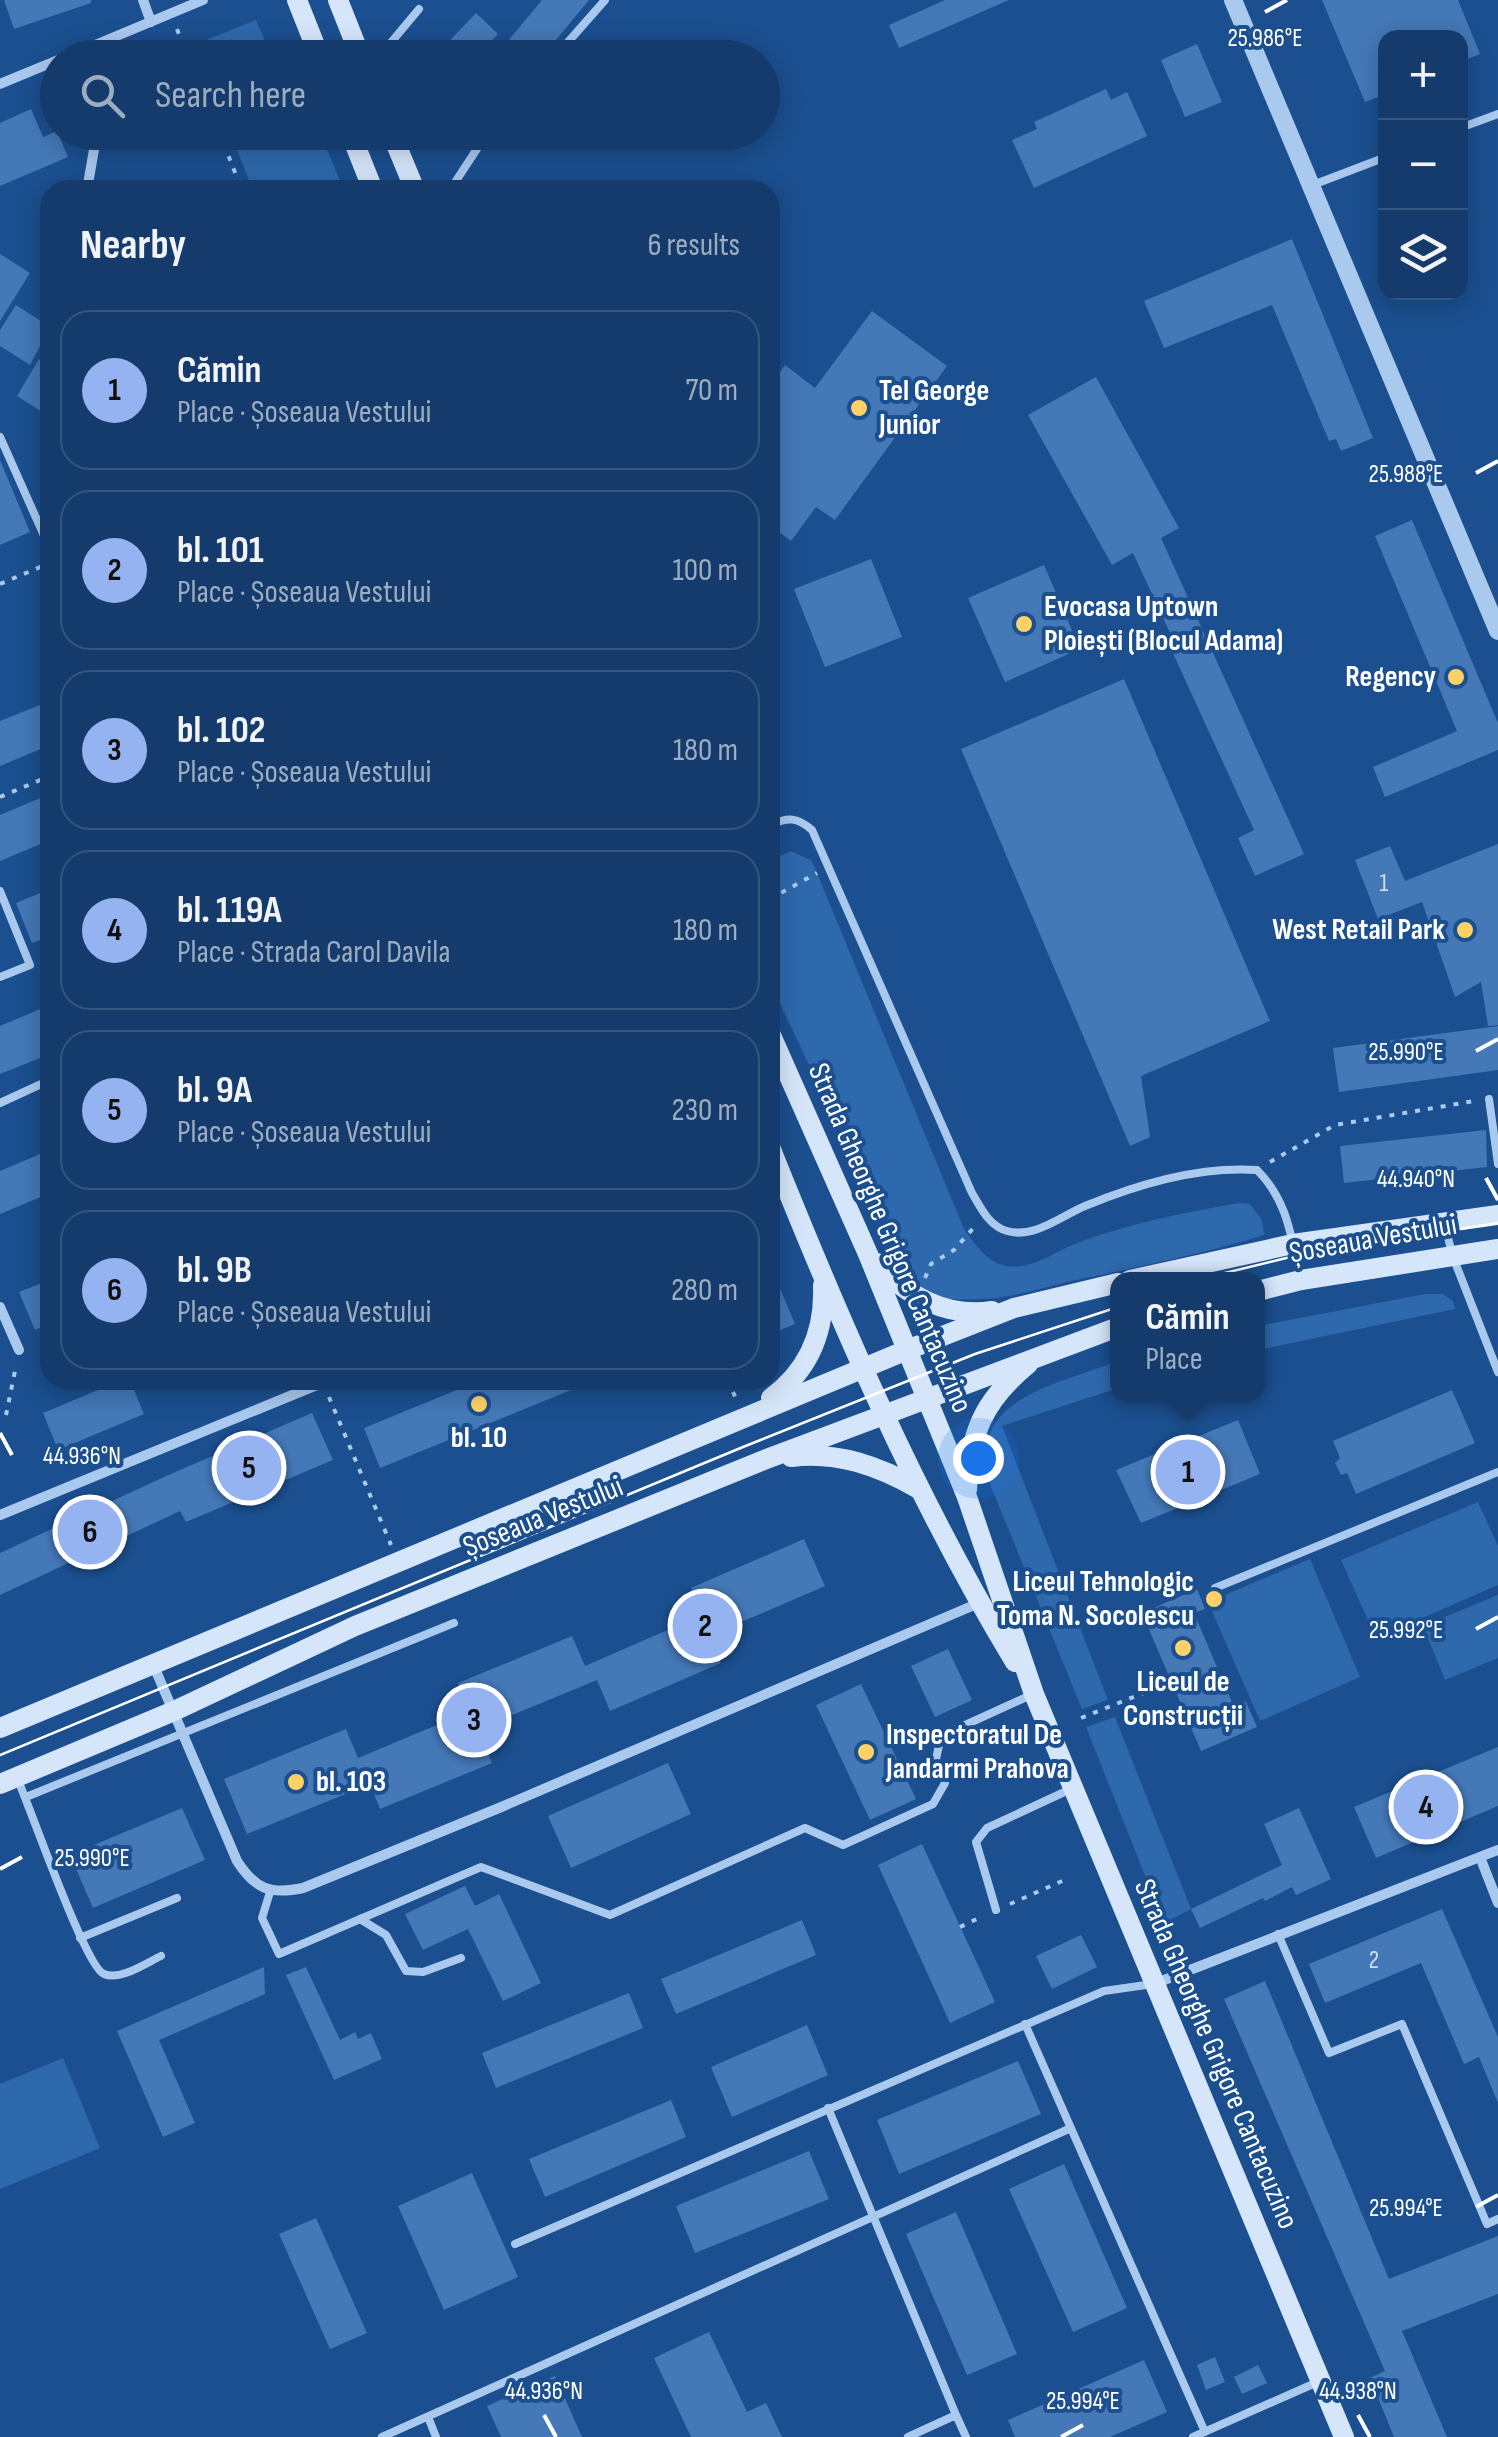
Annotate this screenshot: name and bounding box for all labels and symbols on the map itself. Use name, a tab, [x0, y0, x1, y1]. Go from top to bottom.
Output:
text: 25.986°E	[1227, 23, 1303, 54]
place label: Tel George Junior	[878, 373, 989, 443]
marker: Tel George Junior	[848, 397, 870, 419]
text: 25.988°E	[1369, 459, 1443, 490]
place label: Evocasa Uptown Ploiești (Blocul Adama)	[1044, 589, 1283, 659]
marker: Evocasa Uptown Ploiești (Blocul Adama)	[1013, 613, 1035, 635]
place label: Regency	[1345, 659, 1437, 695]
marker: Regency	[1445, 666, 1467, 688]
house number: 1	[1380, 868, 1389, 899]
place label: West Retail Park	[1272, 912, 1445, 948]
marker: West Retail Park	[1454, 919, 1476, 941]
text: 25.990°E	[1368, 1037, 1444, 1068]
street label: Strada Gheorghe Grigore Cantacuzino	[800, 1058, 980, 1418]
text: 44.940°N	[1377, 1164, 1455, 1195]
street label: Șoseaua Vestului	[1286, 1207, 1460, 1271]
marker: bl. 10	[468, 1393, 490, 1415]
place label: bl. 10	[451, 1420, 507, 1456]
pin: 5	[216, 1430, 282, 1506]
your location	[953, 1433, 1004, 1484]
pin: 1	[1156, 1434, 1220, 1510]
text: 44.936°N	[43, 1441, 121, 1472]
street label: Șoseaua Vestului	[458, 1469, 628, 1565]
pin: 6	[58, 1494, 122, 1570]
place label: Liceul Tehnologic Toma N. Socolescu	[997, 1564, 1194, 1634]
pin: 2	[672, 1588, 738, 1664]
marker: Liceul Tehnologic Toma N. Socolescu	[1203, 1588, 1225, 1610]
text: 25.992°E	[1369, 1615, 1443, 1646]
marker: Liceul de Construcții	[1172, 1637, 1194, 1659]
place label: Liceul de Construcții	[1123, 1664, 1243, 1734]
pin: 3	[442, 1682, 506, 1758]
place label: Inspectoratul De Jandarmi Prahova	[885, 1717, 1069, 1787]
marker: Inspectoratul De Jandarmi Prahova	[855, 1741, 877, 1763]
place label: bl. 103	[316, 1764, 386, 1800]
pin: 4	[1394, 1770, 1458, 1844]
marker: bl. 103	[285, 1771, 307, 1793]
text: 25.990°E	[54, 1843, 130, 1874]
street label: Strada Gheorghe Grigore Cantacuzino	[1126, 1874, 1306, 2234]
house number: 2	[1369, 1945, 1379, 1976]
text: 25.994°E	[1369, 2193, 1443, 2224]
text: 44.936°N	[505, 2376, 583, 2407]
text: 44.938°N	[1319, 2376, 1397, 2407]
text: 25.994°E	[1046, 2386, 1120, 2417]

